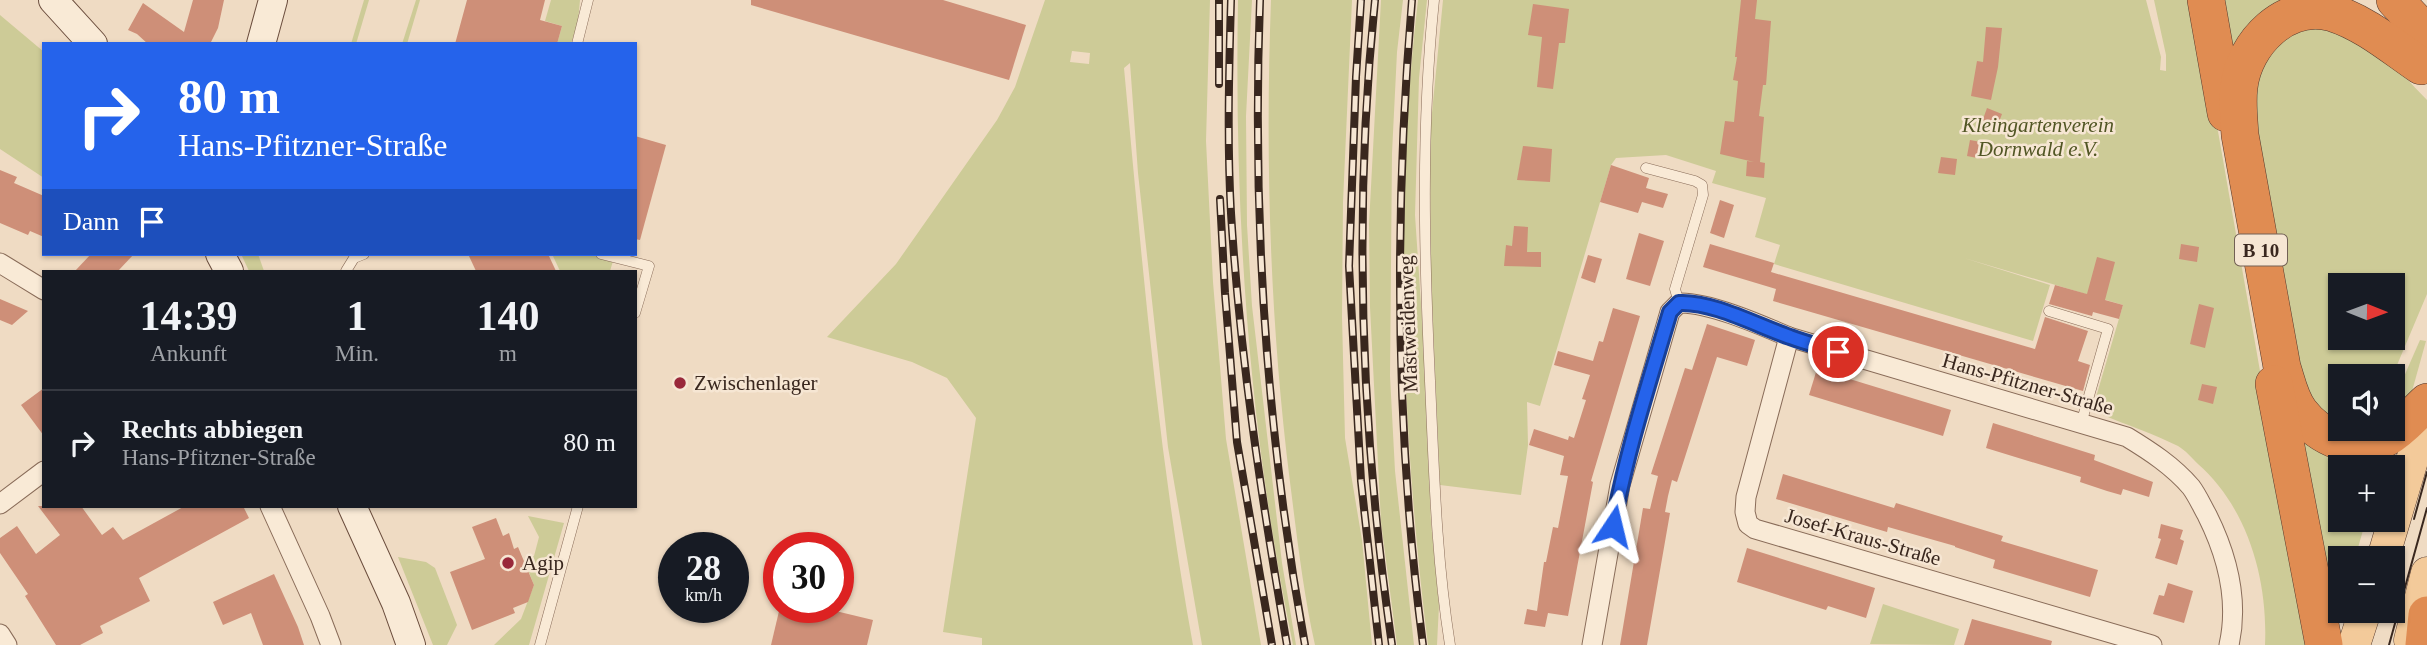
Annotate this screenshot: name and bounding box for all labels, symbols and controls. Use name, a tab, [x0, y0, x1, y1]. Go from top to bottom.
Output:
text: 80 m	[178, 69, 280, 124]
icon: right	[63, 70, 154, 161]
park label: Kleingartenverein Dornwald e.V.	[1961, 113, 2114, 161]
text: Hans-Pfitzner-Straße	[178, 127, 447, 163]
icon: arrive	[133, 203, 171, 241]
text: Dann	[63, 207, 119, 236]
road number: B 10	[2235, 234, 2287, 266]
street label: Mastweidenweg	[1394, 254, 1422, 393]
north arrow	[2328, 273, 2404, 350]
map controls	[2328, 273, 2405, 623]
text: 14:39	[139, 293, 237, 339]
text: 1	[346, 293, 367, 339]
text: 140	[477, 293, 540, 339]
pin	[1808, 322, 1868, 382]
icon: arrive	[1819, 333, 1857, 371]
text: Ankunft	[150, 341, 227, 366]
text: Min.	[335, 341, 379, 366]
text: m	[499, 341, 517, 366]
street label: Hans-Pfitzner-Straße	[1940, 348, 2116, 420]
button: sound	[2328, 364, 2405, 441]
place label: Zwischenlager	[694, 371, 818, 395]
marker: Zwischenlager	[672, 375, 688, 391]
text: Rechts abbiegen	[122, 415, 303, 444]
icon: right	[63, 424, 101, 462]
text: 80 m	[563, 428, 616, 457]
text: Hans-Pfitzner-Straße	[122, 445, 316, 470]
button: +	[2328, 455, 2405, 532]
position arrow	[1576, 489, 1650, 563]
street label: Josef-Kraus-Straße	[1782, 503, 1944, 571]
speed limit sign: 30	[763, 532, 854, 623]
button: −	[2328, 546, 2405, 623]
text: 28	[686, 549, 721, 588]
place label: Agip	[522, 551, 564, 575]
marker: Agip	[500, 555, 516, 571]
text: km/h	[685, 585, 722, 605]

